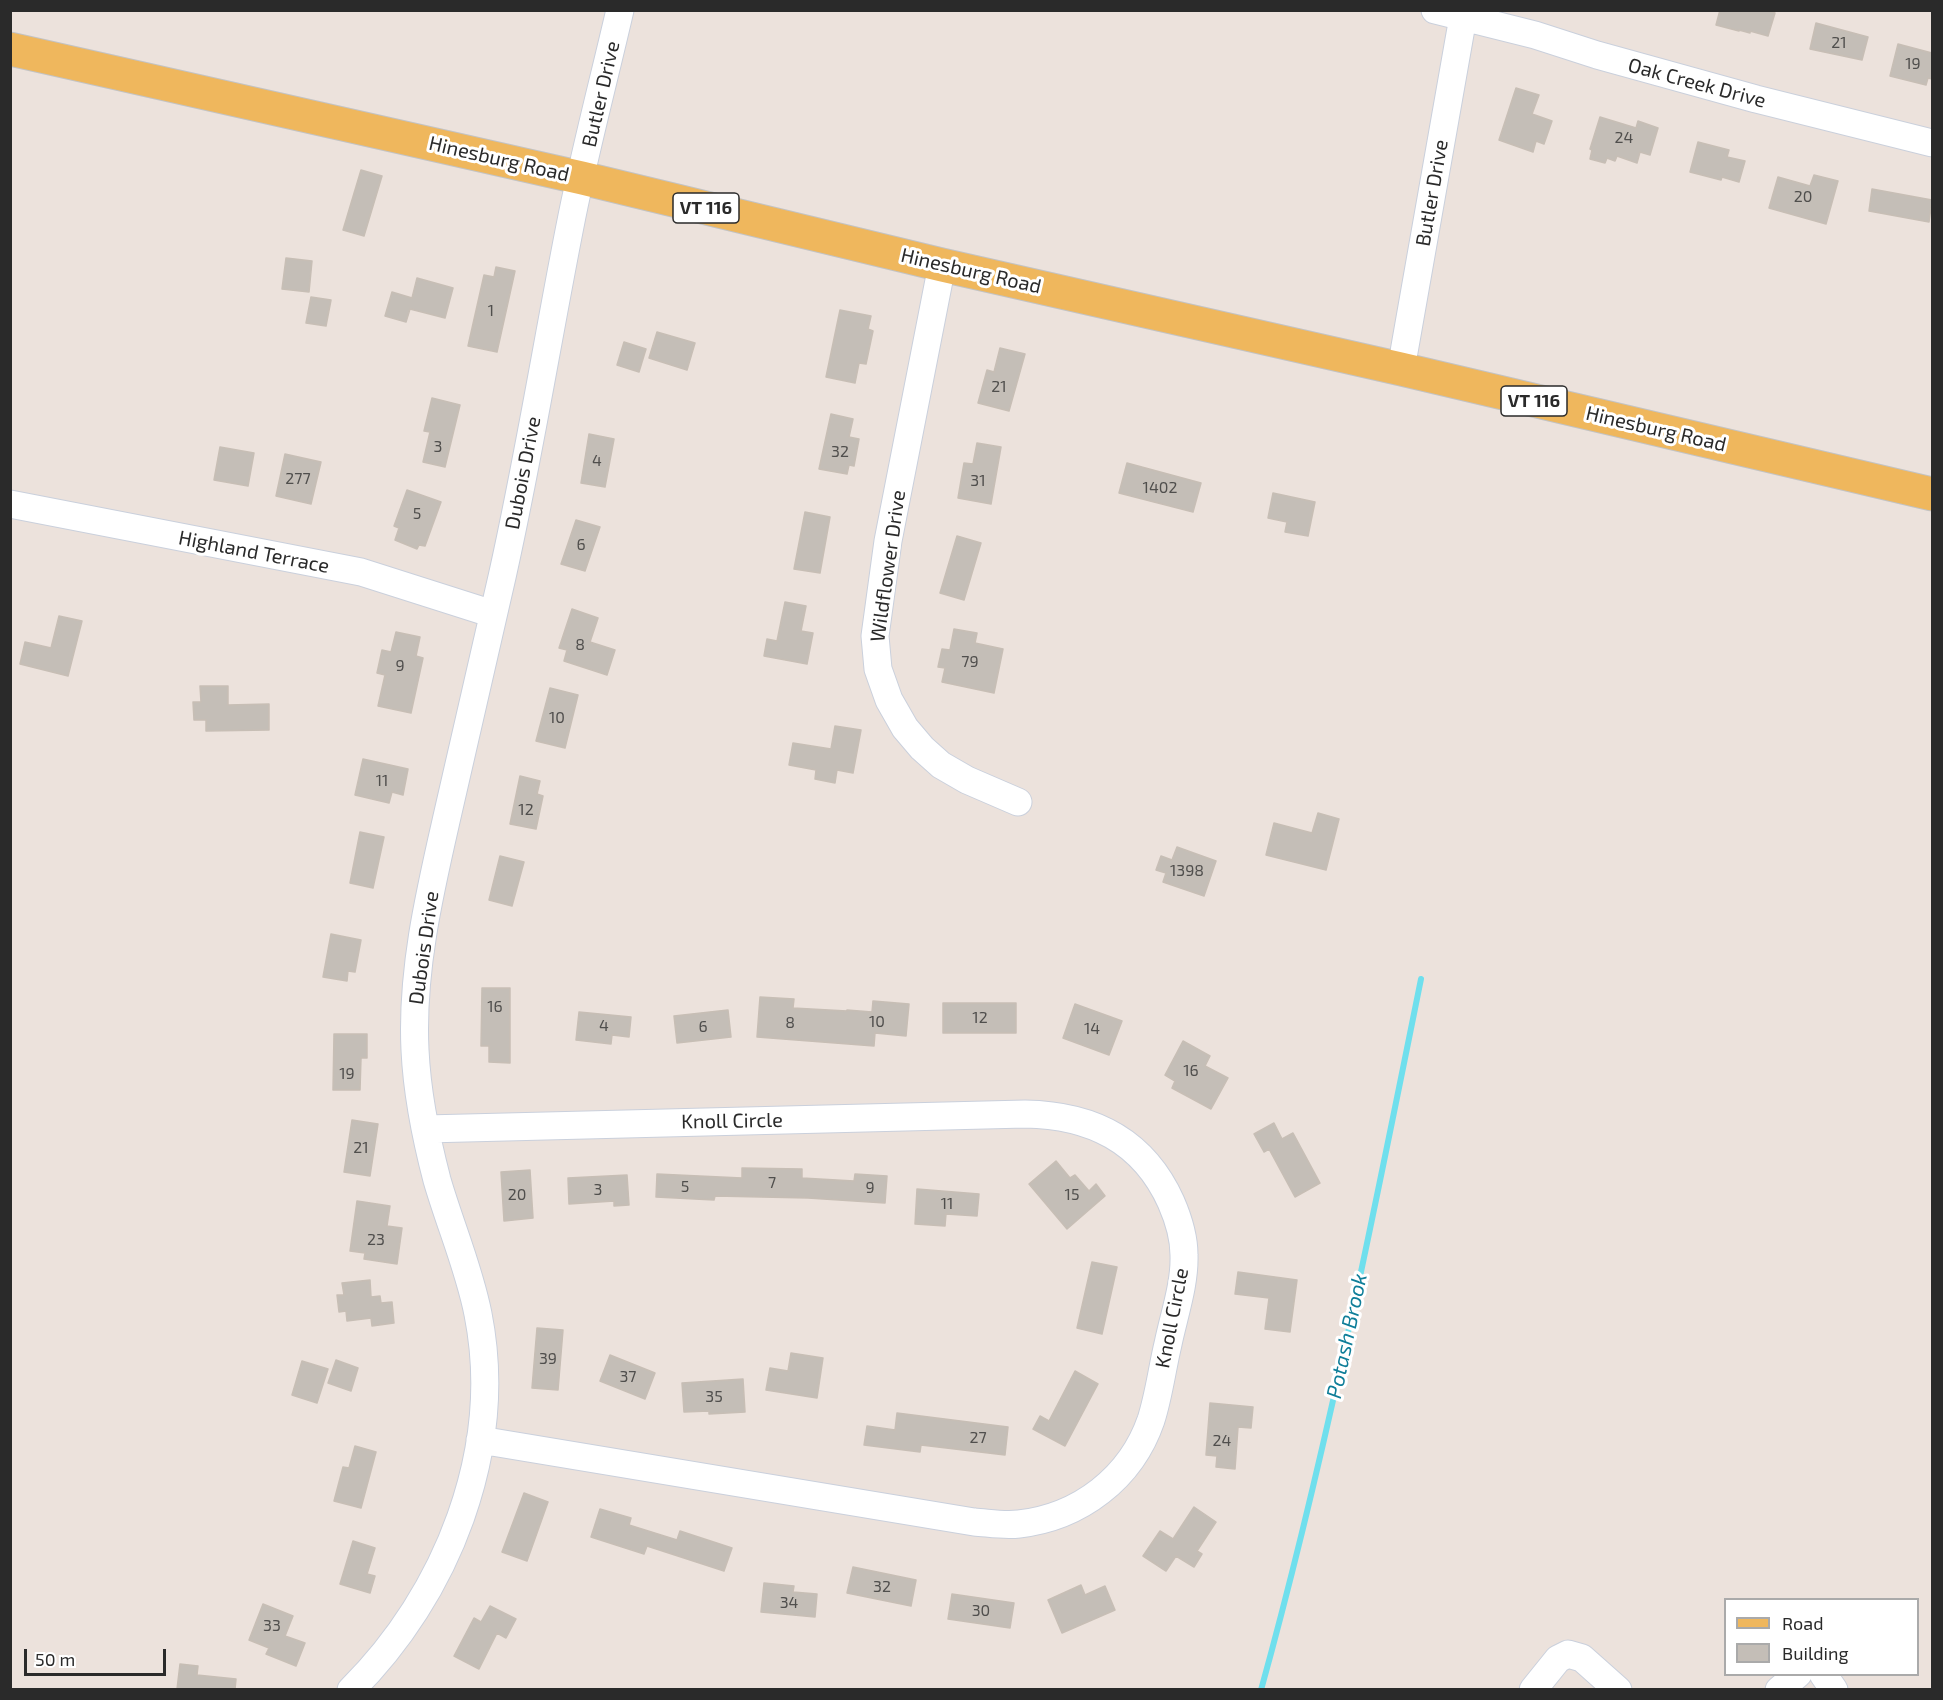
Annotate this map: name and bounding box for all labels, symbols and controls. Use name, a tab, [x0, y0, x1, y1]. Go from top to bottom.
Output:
house number: 21	[1831, 33, 1847, 53]
street label: Butler Drive	[577, 39, 625, 149]
street label: Oak Creek Drive	[1625, 53, 1769, 113]
house number: 19	[1905, 54, 1921, 74]
house number: 24	[1615, 128, 1633, 148]
street label: Hinesburg Road	[427, 131, 571, 187]
street label: Butler Drive	[1411, 138, 1453, 248]
house number: 20	[1794, 187, 1812, 207]
road number: VT 116	[673, 193, 739, 223]
street label: Hinesburg Road	[899, 243, 1043, 299]
house number: 1	[488, 301, 494, 321]
house number: 21	[991, 377, 1007, 397]
road number: VT 116	[1501, 386, 1567, 416]
street label: Hinesburg Road	[1584, 401, 1728, 457]
street label: Dubois Drive	[500, 415, 546, 531]
house number: 3	[434, 437, 442, 457]
house number: 32	[831, 442, 849, 462]
house number: 4	[592, 451, 602, 471]
house number: 277	[285, 469, 311, 489]
house number: 31	[970, 471, 986, 491]
house number: 1402	[1143, 478, 1177, 498]
street label: Wildflower Drive	[865, 489, 911, 643]
house number: 5	[413, 504, 421, 524]
street label: Highland Terrace	[177, 526, 331, 578]
house number: 6	[576, 535, 586, 555]
house number: 8	[575, 635, 585, 655]
house number: 79	[961, 652, 979, 672]
house number: 9	[395, 656, 405, 676]
house number: 10	[549, 708, 565, 728]
house number: 11	[376, 771, 388, 791]
house number: 12	[518, 800, 534, 820]
house number: 1398	[1170, 861, 1204, 881]
street label: Dubois Drive	[404, 890, 444, 1006]
house number: 16	[487, 997, 503, 1017]
house number: 12	[972, 1008, 988, 1028]
house number: 10	[869, 1012, 885, 1032]
house number: 8	[785, 1013, 795, 1033]
house number: 4	[599, 1016, 609, 1036]
house number: 6	[698, 1017, 708, 1037]
house number: 14	[1084, 1019, 1100, 1039]
house number: 16	[1183, 1061, 1199, 1081]
house number: 19	[339, 1064, 355, 1084]
street label: Knoll Circle	[681, 1108, 783, 1134]
house number: 21	[353, 1138, 369, 1158]
house number: 7	[768, 1173, 776, 1193]
house number: 5	[681, 1177, 689, 1197]
house number: 9	[865, 1178, 875, 1198]
house number: 3	[594, 1180, 602, 1200]
house number: 20	[508, 1185, 526, 1205]
house number: 15	[1065, 1185, 1079, 1205]
house number: 11	[941, 1194, 953, 1214]
house number: 23	[367, 1230, 385, 1250]
street label: Knoll Circle	[1151, 1266, 1193, 1370]
water label: Potash Brook	[1321, 1271, 1373, 1401]
house number: 39	[539, 1349, 557, 1369]
house number: 37	[619, 1367, 637, 1387]
house number: 35	[705, 1387, 723, 1407]
house number: 27	[969, 1428, 987, 1448]
house number: 24	[1213, 1431, 1231, 1451]
house number: 32	[873, 1577, 891, 1597]
house number: 34	[780, 1593, 798, 1613]
legend	[1724, 1598, 1919, 1676]
house number: 30	[972, 1601, 990, 1621]
text: Road	[1782, 1612, 1823, 1634]
house number: 33	[263, 1616, 281, 1636]
scale bar	[27, 1637, 170, 1675]
text: Building	[1782, 1642, 1849, 1664]
text: 50 m	[35, 1648, 75, 1670]

